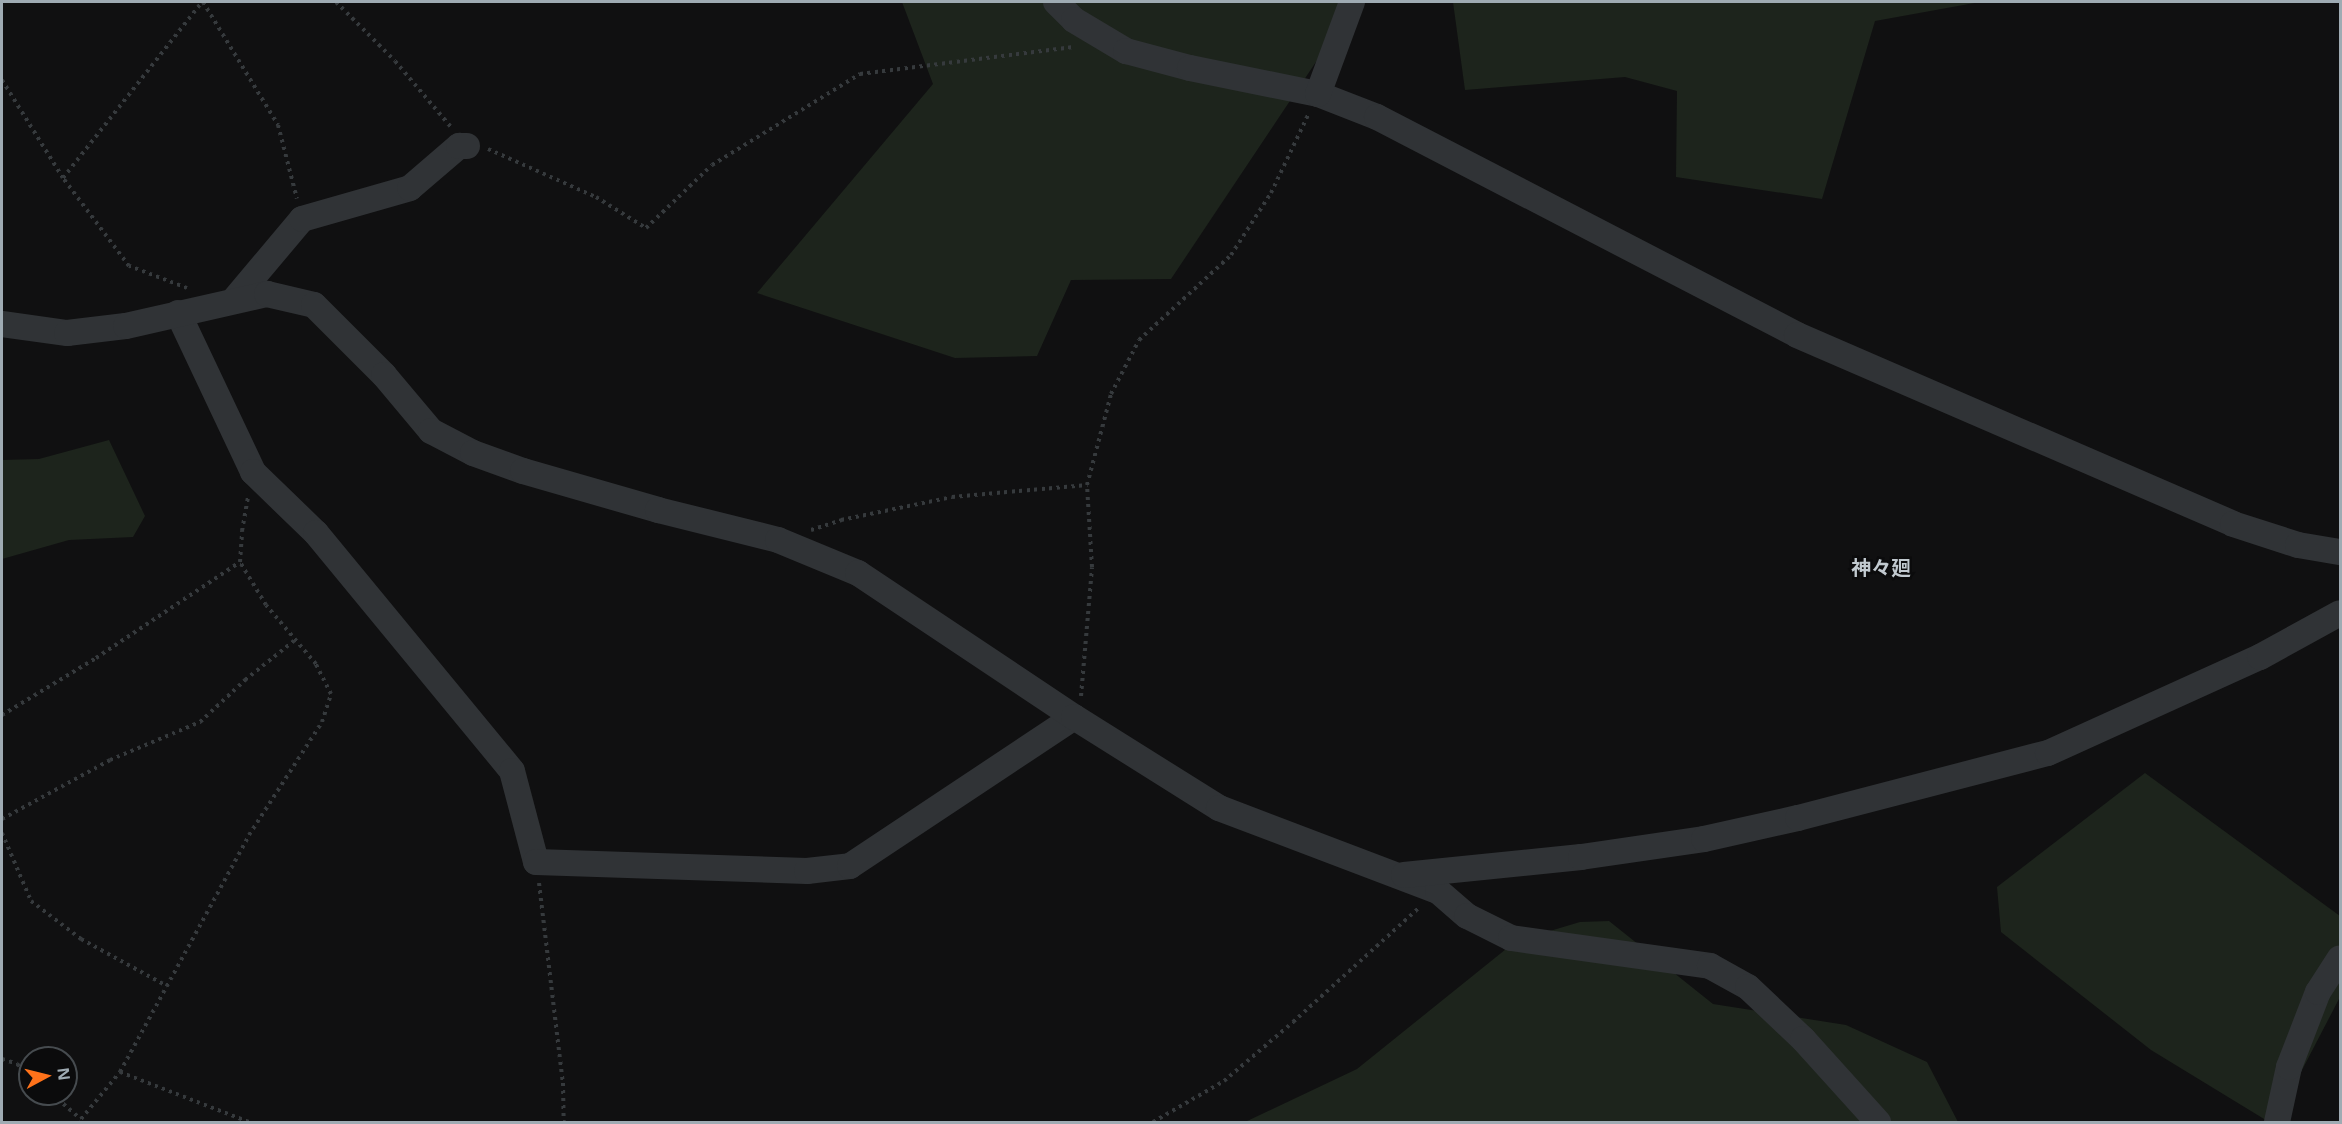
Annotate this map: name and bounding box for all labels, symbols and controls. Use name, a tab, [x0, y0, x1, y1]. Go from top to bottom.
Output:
district label: 神々廻	[1851, 555, 1911, 579]
north arrow	[18, 1046, 78, 1106]
text: N	[52, 1066, 76, 1082]

